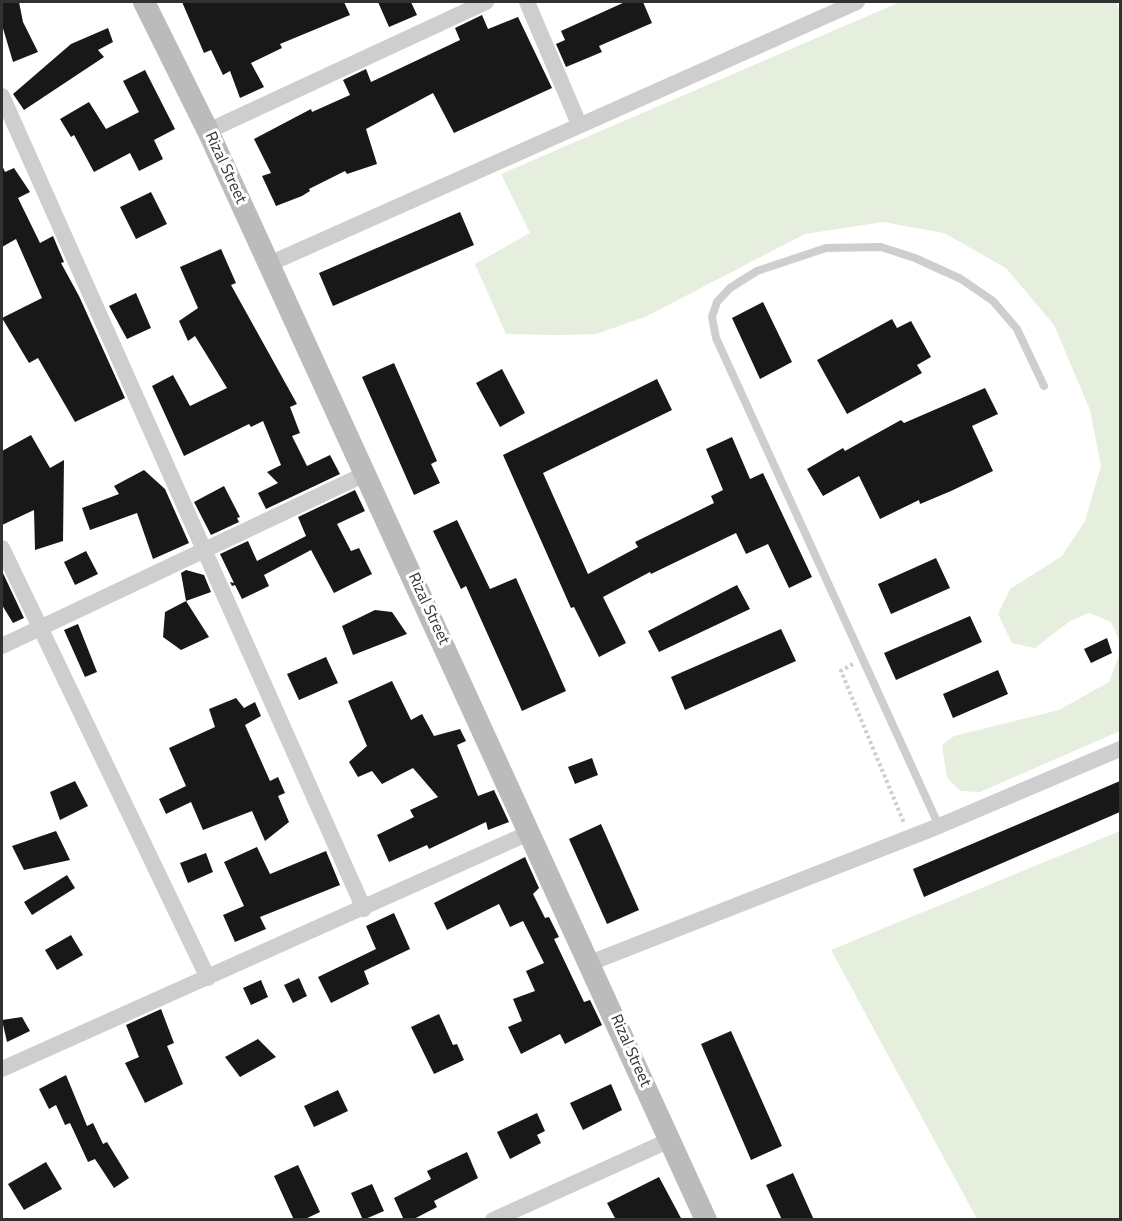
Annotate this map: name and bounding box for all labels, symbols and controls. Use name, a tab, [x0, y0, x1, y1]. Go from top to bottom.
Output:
street label: Rizal Street	[200, 129, 250, 207]
street label: Rizal Street	[403, 570, 453, 648]
street label: Rizal Street	[606, 1012, 654, 1090]

